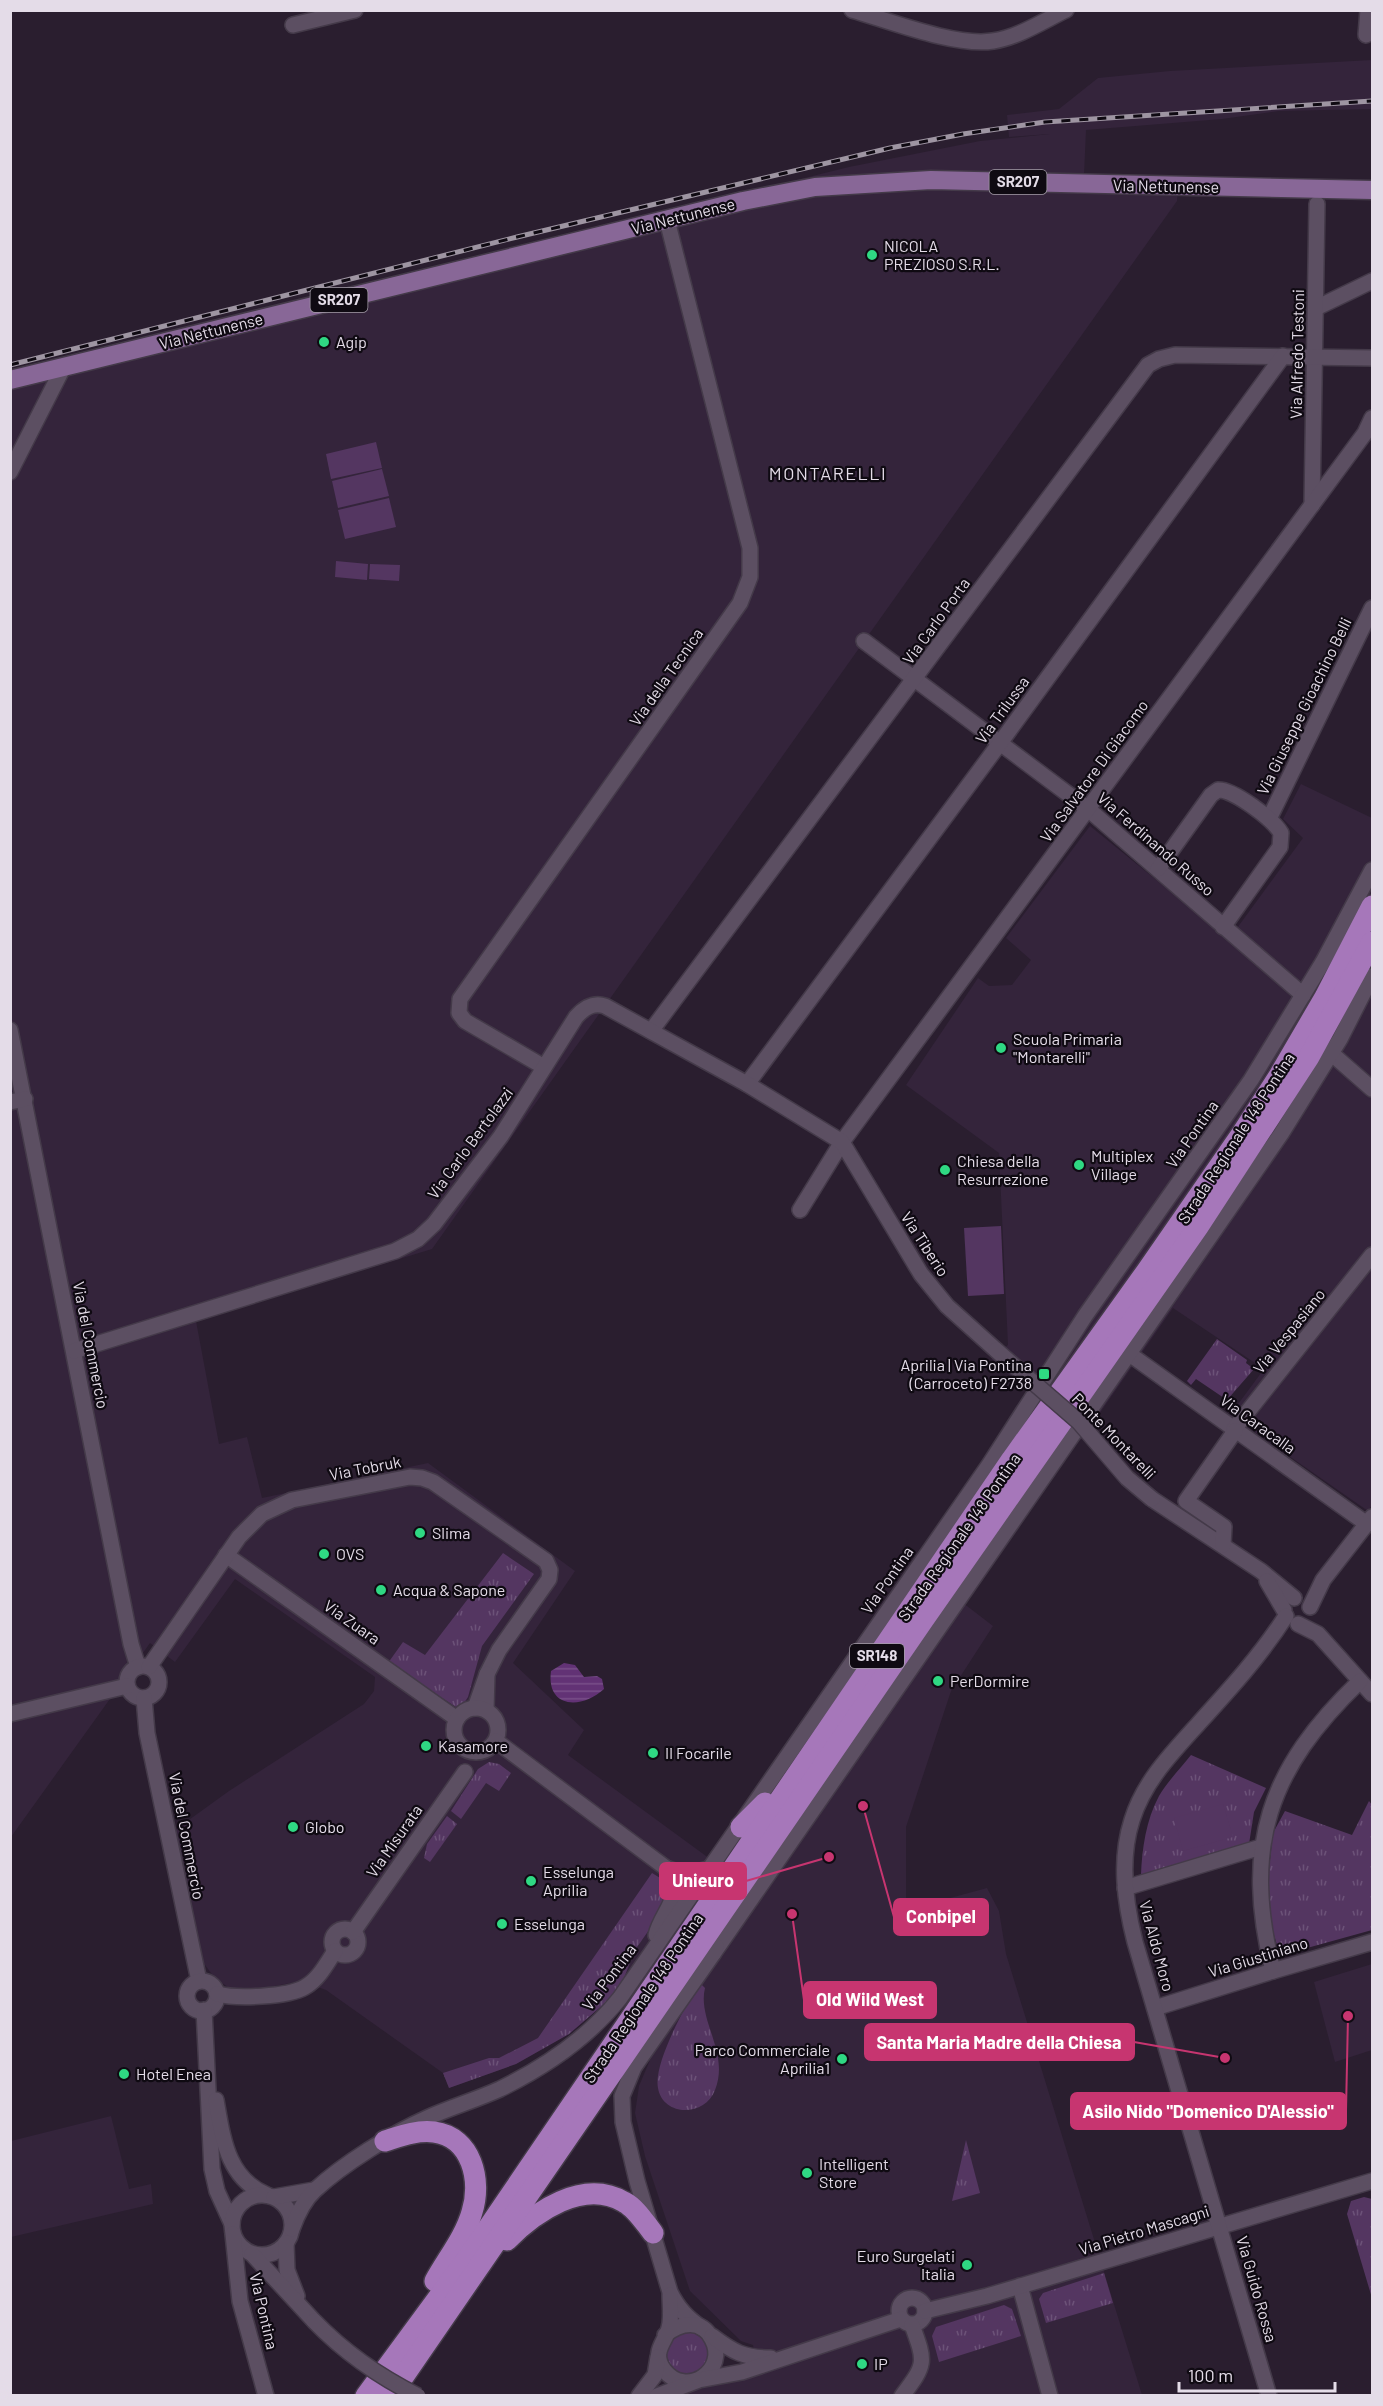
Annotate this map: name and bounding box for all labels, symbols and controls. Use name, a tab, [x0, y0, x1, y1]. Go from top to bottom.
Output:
road number: SR207	[990, 170, 1046, 194]
street label: Via Nettunense	[1113, 175, 1219, 196]
street label: Via Nettunense	[629, 193, 737, 238]
place label: NICOLA PREZIOSO S.R.L.	[884, 236, 1000, 273]
marker: NICOLA PREZIOSO S.R.L.	[865, 248, 879, 262]
road number: SR207	[310, 288, 368, 312]
street label: Via Alfredo Testoni	[1286, 289, 1307, 419]
street label: Via Nettunense	[157, 308, 265, 353]
place label: Agip	[336, 332, 367, 351]
marker: Agip	[317, 335, 331, 349]
district label: MONTARELLI	[769, 462, 887, 484]
street label: Via Carlo Porta	[898, 574, 973, 668]
street label: Via Giuseppe Gioachino Belli	[1252, 614, 1355, 798]
street label: Via della Tecnica	[625, 624, 706, 729]
street label: Via Trilussa	[971, 672, 1032, 747]
street label: Via Salvatore Di Giacomo	[1036, 696, 1152, 846]
street label: Via Ferdinando Russo	[1094, 788, 1219, 900]
place label: Scuola Primaria "Montarelli"	[1013, 1029, 1122, 1066]
marker: Scuola Primaria "Montarelli"	[994, 1041, 1008, 1055]
street label: Strada Regionale 148 Pontina	[1173, 1049, 1298, 1227]
street label: Via Carlo Bertolazzi	[423, 1083, 516, 1202]
street label: Via Pontina	[1161, 1096, 1222, 1171]
place label: Multiplex Village	[1091, 1146, 1153, 1183]
place label: Chiesa della Resurrezione	[957, 1151, 1048, 1188]
marker: Multiplex Village	[1072, 1158, 1086, 1172]
marker: Chiesa della Resurrezione	[938, 1163, 952, 1177]
street label: Via Tiberio	[897, 1208, 953, 1280]
street label: Via del Commercio	[70, 1280, 113, 1410]
street label: Via Vespasiano	[1249, 1284, 1329, 1377]
place label: Aprilia | Via Pontina (Carroceto) F2738	[900, 1355, 1032, 1392]
marker: Aprilia | Via Pontina (Carroceto) F2738	[1037, 1367, 1051, 1381]
street label: Ponte Montarelli	[1069, 1389, 1160, 1483]
street label: Via Caracalla	[1217, 1390, 1300, 1457]
street label: Strada Regionale 148 Pontina	[893, 1449, 1024, 1624]
street label: Via Tobruk	[327, 1451, 402, 1484]
place label: Slima	[432, 1523, 471, 1542]
marker: Slima	[413, 1526, 427, 1540]
street label: Via Pontina	[856, 1542, 917, 1617]
place label: OVS	[336, 1544, 364, 1563]
marker: OVS	[317, 1547, 331, 1561]
place label: Acqua & Sapone	[393, 1580, 505, 1599]
marker: Acqua & Sapone	[374, 1583, 388, 1597]
street label: Via Zuara	[320, 1595, 384, 1648]
road number: SR148	[850, 1644, 904, 1668]
place label: PerDormire	[950, 1671, 1030, 1690]
marker: PerDormire	[931, 1674, 945, 1688]
place label: Kasamore	[438, 1736, 508, 1755]
marker: Kasamore	[419, 1739, 433, 1753]
place label: Il Focarile	[665, 1743, 732, 1762]
marker: Il Focarile	[646, 1746, 660, 1760]
street label: Via del Commercio	[166, 1771, 209, 1901]
street label: Via Misurata	[362, 1801, 426, 1881]
place label: Globo	[305, 1817, 345, 1836]
marker: Globo	[286, 1820, 300, 1834]
place label: Esselunga Aprilia	[543, 1862, 614, 1899]
callout: Unieuro	[660, 1863, 746, 1899]
text: Unieuro	[672, 1869, 734, 1891]
marker: Esselunga Aprilia	[524, 1874, 538, 1888]
street label: Via Aldo Moro	[1136, 1898, 1179, 1994]
callout: Conbipel	[894, 1899, 988, 1935]
text: Conbipel	[906, 1905, 976, 1927]
street label: Strada Regionale 148 Pontina	[579, 1909, 706, 2086]
place label: Esselunga	[514, 1914, 585, 1933]
marker: Esselunga	[495, 1917, 509, 1931]
street label: Via Giustiniano	[1206, 1932, 1310, 1981]
street label: Via Pontina	[578, 1940, 640, 2014]
callout: Old Wild West	[804, 1982, 936, 2018]
text: Old Wild West	[816, 1988, 924, 2010]
callout: Santa Maria Madre della Chiesa	[865, 2024, 1134, 2060]
text: Santa Maria Madre della Chiesa	[876, 2031, 1122, 2053]
place label: Parco Commerciale Aprilia1	[695, 2040, 830, 2077]
marker: Parco Commerciale Aprilia1	[835, 2052, 849, 2066]
place label: Hotel Enea	[136, 2064, 211, 2083]
marker: Hotel Enea	[117, 2067, 131, 2081]
callout: Asilo Nido "Domenico D'Alessio"	[1071, 2093, 1346, 2129]
text: Asilo Nido "Domenico D'Alessio"	[1082, 2100, 1334, 2122]
place label: Intelligent Store	[819, 2154, 889, 2191]
marker: Intelligent Store	[800, 2166, 814, 2180]
street label: Via Pietro Mascagni	[1076, 2201, 1211, 2258]
street label: Via Guido Rossa	[1233, 2233, 1282, 2344]
place label: Euro Surgelati Italia	[857, 2246, 955, 2283]
marker: Euro Surgelati Italia	[960, 2258, 974, 2272]
street label: Via Pontina	[246, 2271, 283, 2351]
place label: IP	[874, 2354, 888, 2373]
scale bar	[1179, 2355, 1335, 2393]
marker: IP	[855, 2357, 869, 2371]
text: 100 m	[1188, 2364, 1233, 2386]

